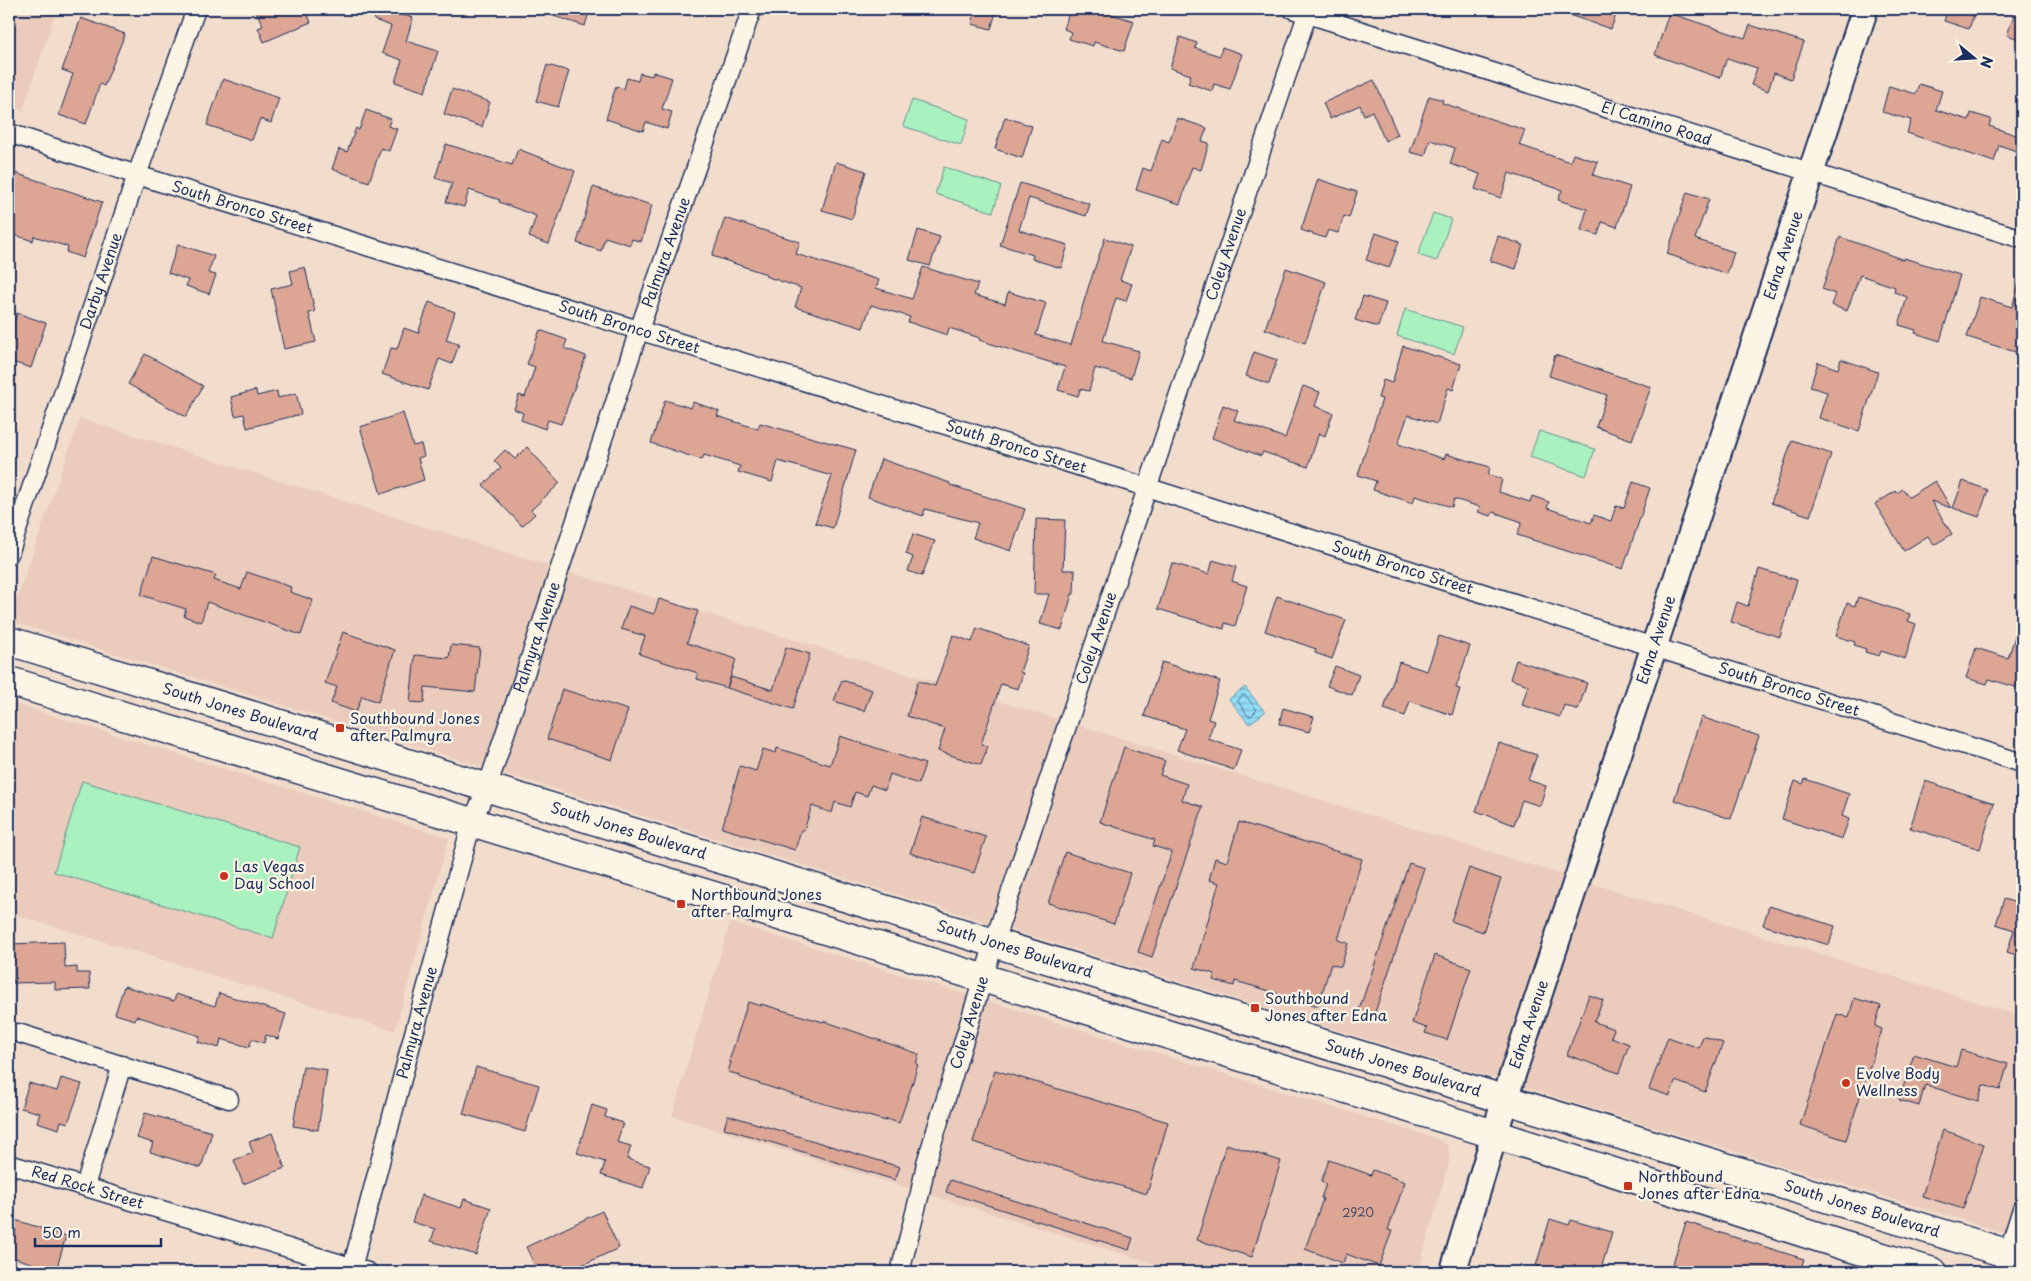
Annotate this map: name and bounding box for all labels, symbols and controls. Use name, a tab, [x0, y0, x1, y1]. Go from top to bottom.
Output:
north arrow	[1948, 32, 1998, 82]
text: N	[1975, 54, 1999, 71]
street label: El Camino Road	[1599, 94, 1715, 150]
street label: South Bronco Street	[169, 174, 316, 239]
street label: Palmyra Avenue	[635, 194, 695, 310]
street label: Coley Avenue	[1198, 204, 1251, 303]
street label: Edna Avenue	[1757, 208, 1807, 302]
street label: Darby Avenue	[73, 229, 127, 332]
street label: South Bronco Street	[556, 293, 703, 358]
street label: South Bronco Street	[943, 413, 1090, 478]
street label: South Bronco Street	[1330, 533, 1476, 599]
street label: Palmyra Avenue	[506, 578, 565, 695]
street label: Coley Avenue	[1069, 588, 1121, 687]
street label: Edna Avenue	[1629, 592, 1680, 687]
street label: South Bronco Street	[1716, 655, 1863, 721]
street label: South Jones Boulevard	[160, 676, 322, 745]
place label: Southbound Jones after Palmyra	[350, 706, 480, 746]
marker: Southbound Jones after Palmyra	[334, 722, 346, 734]
street label: South Jones Boulevard	[548, 795, 710, 864]
place label: Las Vegas Day School	[234, 854, 315, 894]
marker: Las Vegas Day School	[218, 870, 230, 882]
place label: Northbound Jones after Palmyra	[691, 882, 822, 922]
marker: Northbound Jones after Palmyra	[675, 898, 687, 910]
street label: South Jones Boulevard	[934, 913, 1096, 983]
street label: Palmyra Avenue	[390, 963, 442, 1081]
street label: Coley Avenue	[943, 973, 993, 1072]
street label: Edna Avenue	[1502, 977, 1553, 1071]
place label: Southbound Jones after Edna	[1265, 986, 1388, 1026]
marker: Southbound Jones after Edna	[1249, 1002, 1261, 1014]
street label: South Jones Boulevard	[1323, 1032, 1484, 1102]
place label: Evolve Body Wellness	[1856, 1061, 1940, 1101]
marker: Evolve Body Wellness	[1840, 1077, 1852, 1089]
street label: Red Rock Street	[29, 1158, 147, 1214]
place label: Northbound Jones after Edna	[1638, 1164, 1761, 1204]
street label: South Jones Boulevard	[1782, 1173, 1943, 1242]
marker: Northbound Jones after Edna	[1622, 1180, 1634, 1192]
house number: 2920	[1342, 1203, 1374, 1221]
scale bar	[35, 1216, 161, 1248]
text: 50 m	[42, 1220, 81, 1243]

